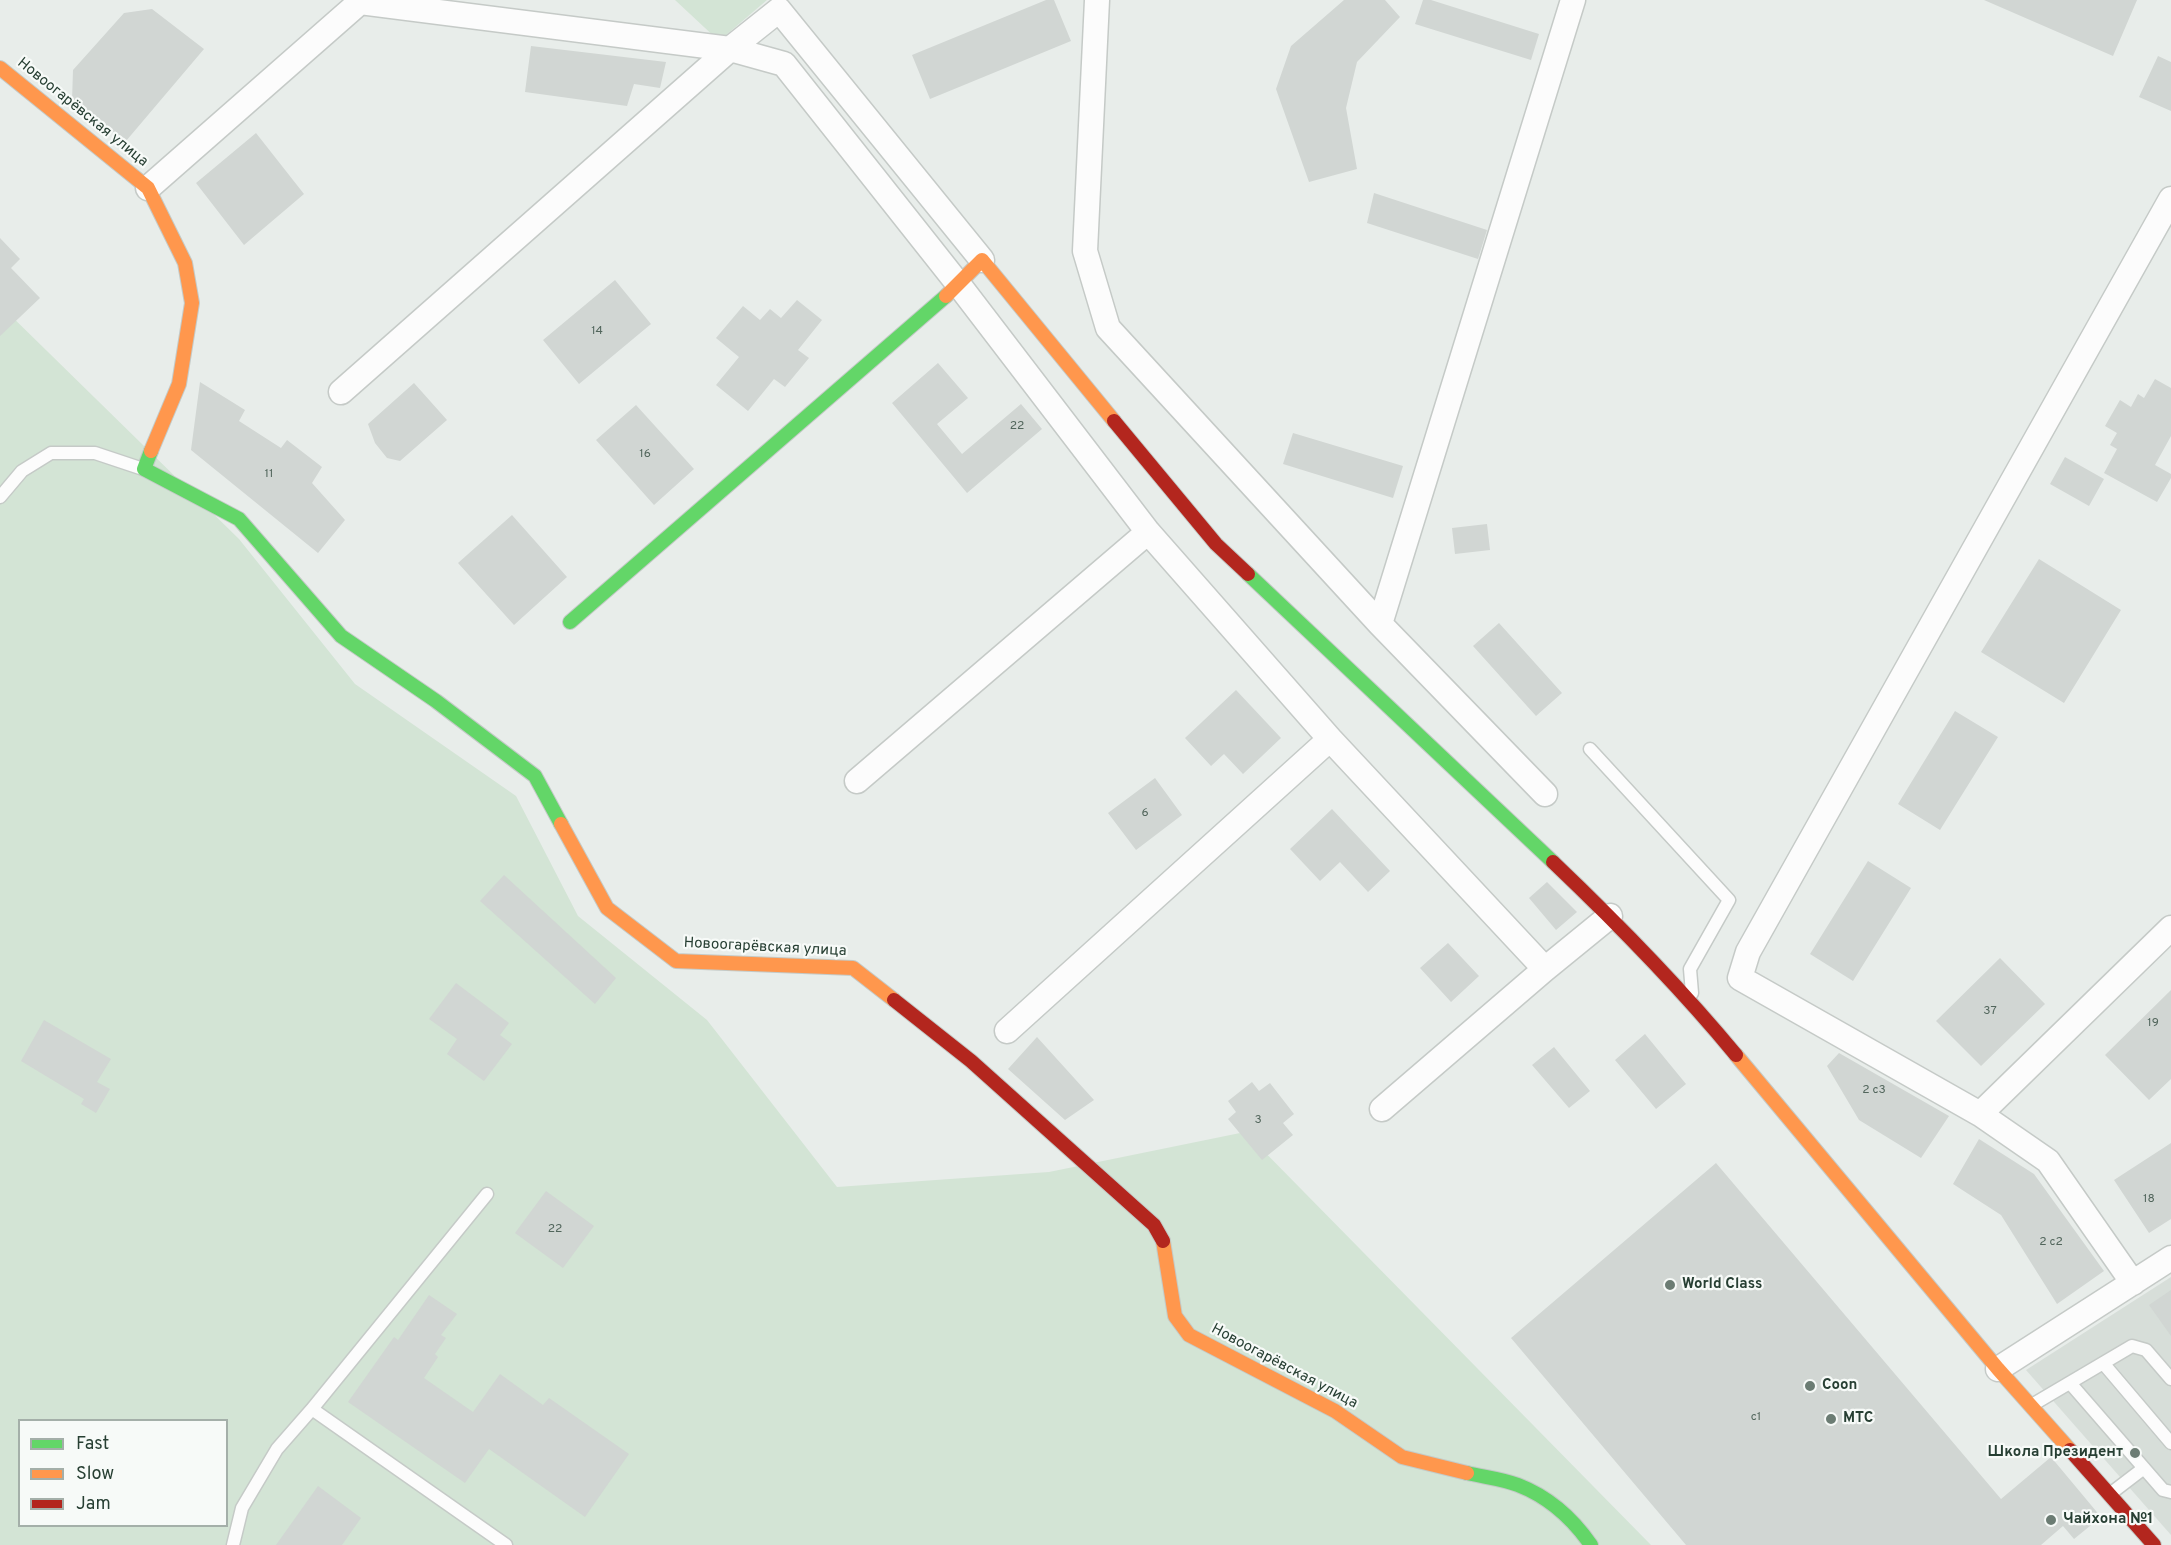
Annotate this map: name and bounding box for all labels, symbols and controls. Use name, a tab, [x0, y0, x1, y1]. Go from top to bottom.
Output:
street label: Новоогарёвская улица	[13, 55, 151, 171]
house number: 14	[591, 325, 603, 339]
house number: 22	[1010, 420, 1024, 434]
house number: 16	[639, 448, 651, 462]
house number: 11	[265, 468, 273, 482]
house number: 6	[1141, 807, 1149, 821]
street label: Новоогарёвская улица	[683, 935, 847, 961]
house number: 37	[1983, 1005, 1997, 1019]
house number: 19	[2147, 1017, 2159, 1031]
house number: 2 с3	[1862, 1084, 1886, 1098]
house number: 3	[1254, 1114, 1262, 1128]
house number: 18	[2143, 1193, 2155, 1207]
house number: 22	[548, 1223, 562, 1237]
house number: 2 с2	[2039, 1236, 2063, 1250]
place label: World Class	[1682, 1276, 1762, 1294]
marker: World Class	[1663, 1278, 1677, 1292]
street label: Новоогарёвская улица	[1208, 1321, 1360, 1413]
place label: Coon	[1822, 1377, 1857, 1395]
marker: Coon	[1803, 1379, 1817, 1393]
place label: МТС	[1843, 1410, 1873, 1428]
house number: с1	[1751, 1411, 1761, 1425]
marker: МТС	[1824, 1412, 1838, 1426]
legend	[18, 1419, 228, 1527]
text: Fast	[76, 1433, 109, 1456]
place label: Школа Президент	[1988, 1444, 2123, 1462]
marker: Школа Президент	[2128, 1446, 2142, 1460]
text: Slow	[76, 1463, 114, 1486]
text: Jam	[76, 1493, 111, 1516]
place label: Чайхона №1	[2063, 1511, 2153, 1529]
marker: Чайхона №1	[2044, 1513, 2058, 1527]

